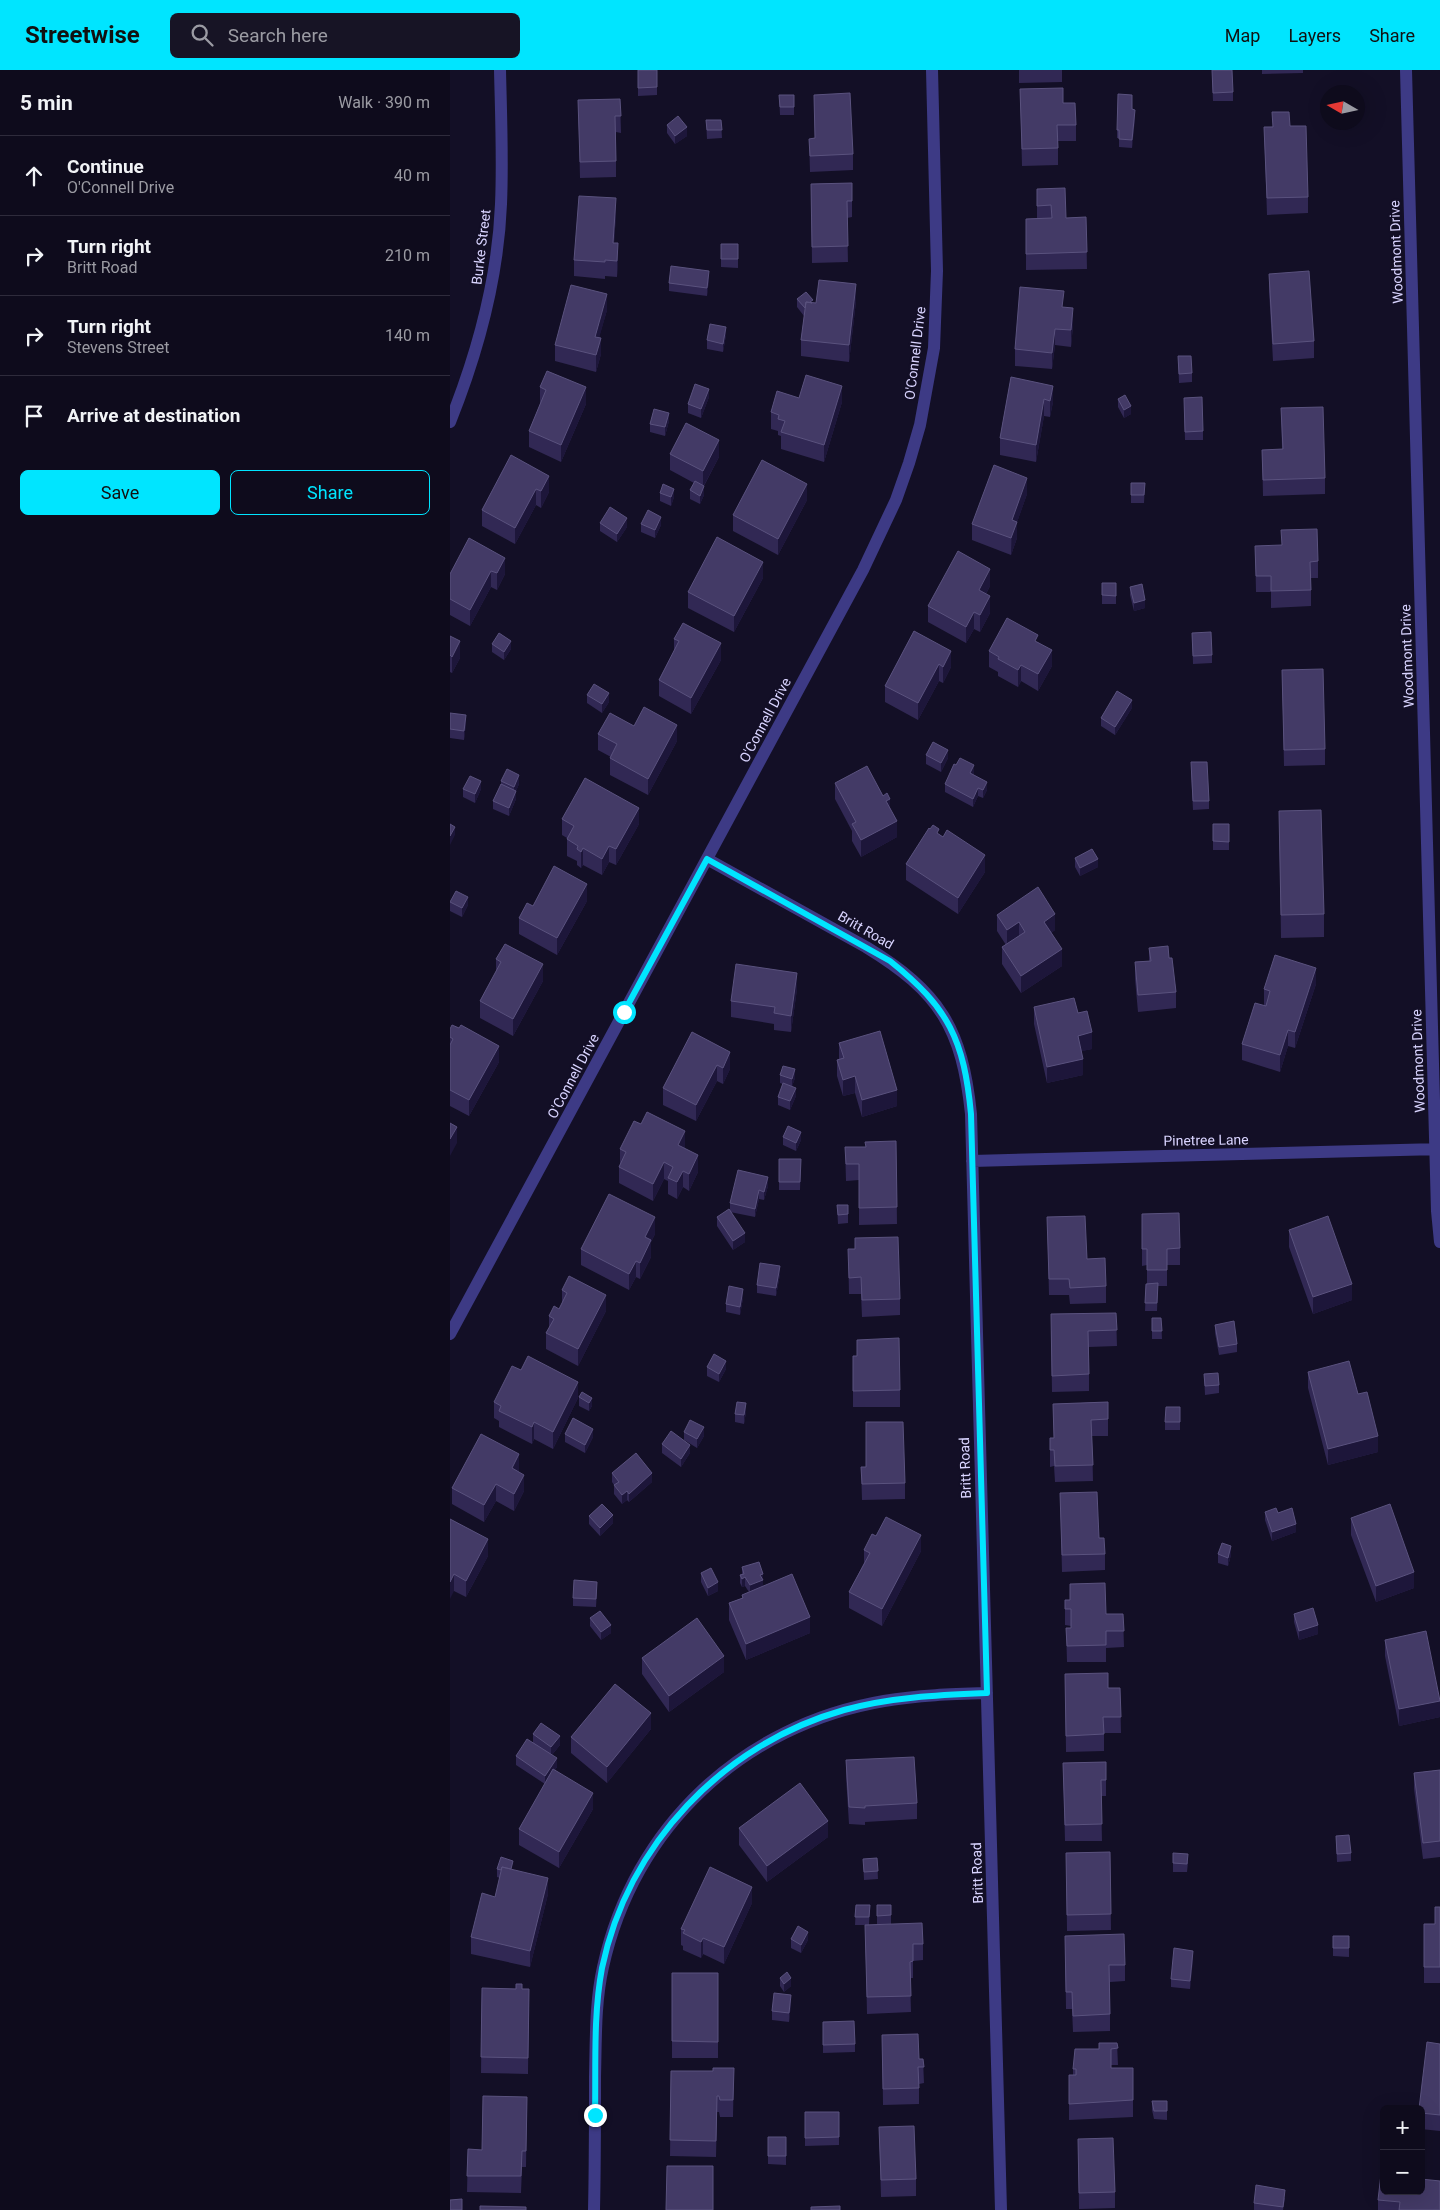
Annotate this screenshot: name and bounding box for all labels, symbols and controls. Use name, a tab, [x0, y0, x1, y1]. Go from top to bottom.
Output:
search box	[170, 13, 520, 58]
text: Streetwise	[25, 21, 140, 49]
icon: search	[188, 21, 216, 49]
text: Search here	[228, 24, 328, 47]
text: Map	[1225, 25, 1260, 46]
text: Layers	[1288, 25, 1341, 46]
text: Share	[1369, 25, 1415, 46]
north arrow	[1320, 85, 1365, 130]
text: 5 min	[20, 91, 73, 115]
text: Walk · 390 m	[338, 93, 430, 112]
text: Continue	[67, 155, 144, 178]
icon: ahead	[20, 162, 48, 190]
text: 40 m	[394, 166, 430, 185]
text: O'Connell Drive	[67, 178, 174, 197]
street label: Woodmont Drive	[1386, 200, 1406, 304]
street label: Burke Street	[468, 208, 494, 286]
text: Turn right	[67, 235, 151, 258]
icon: right	[20, 242, 48, 270]
text: 210 m	[385, 246, 430, 265]
text: Britt Road	[67, 258, 137, 277]
street label: O'Connell Drive	[901, 305, 929, 401]
text: Turn right	[67, 315, 151, 338]
icon: right	[20, 322, 48, 350]
text: 140 m	[385, 326, 430, 345]
text: Stevens Street	[67, 338, 170, 357]
icon: arrive	[20, 402, 48, 430]
text: Arrive at destination	[67, 404, 240, 427]
button: Save	[20, 470, 220, 515]
button: Share	[230, 470, 430, 515]
street label: Woodmont Drive	[1397, 604, 1417, 708]
street label: O'Connell Drive	[736, 675, 794, 765]
street label: Britt Road	[835, 908, 897, 952]
route start	[613, 1001, 636, 1024]
street label: Woodmont Drive	[1408, 1009, 1428, 1113]
street label: O'Connell Drive	[544, 1031, 602, 1121]
street label: Pinetree Lane	[1163, 1131, 1249, 1149]
street label: Britt Road	[956, 1437, 974, 1499]
street label: Britt Road	[968, 1842, 986, 1904]
route end	[584, 2104, 607, 2127]
map controls	[1380, 2105, 1425, 2195]
button: +	[1380, 2105, 1425, 2150]
button: −	[1380, 2150, 1425, 2195]

